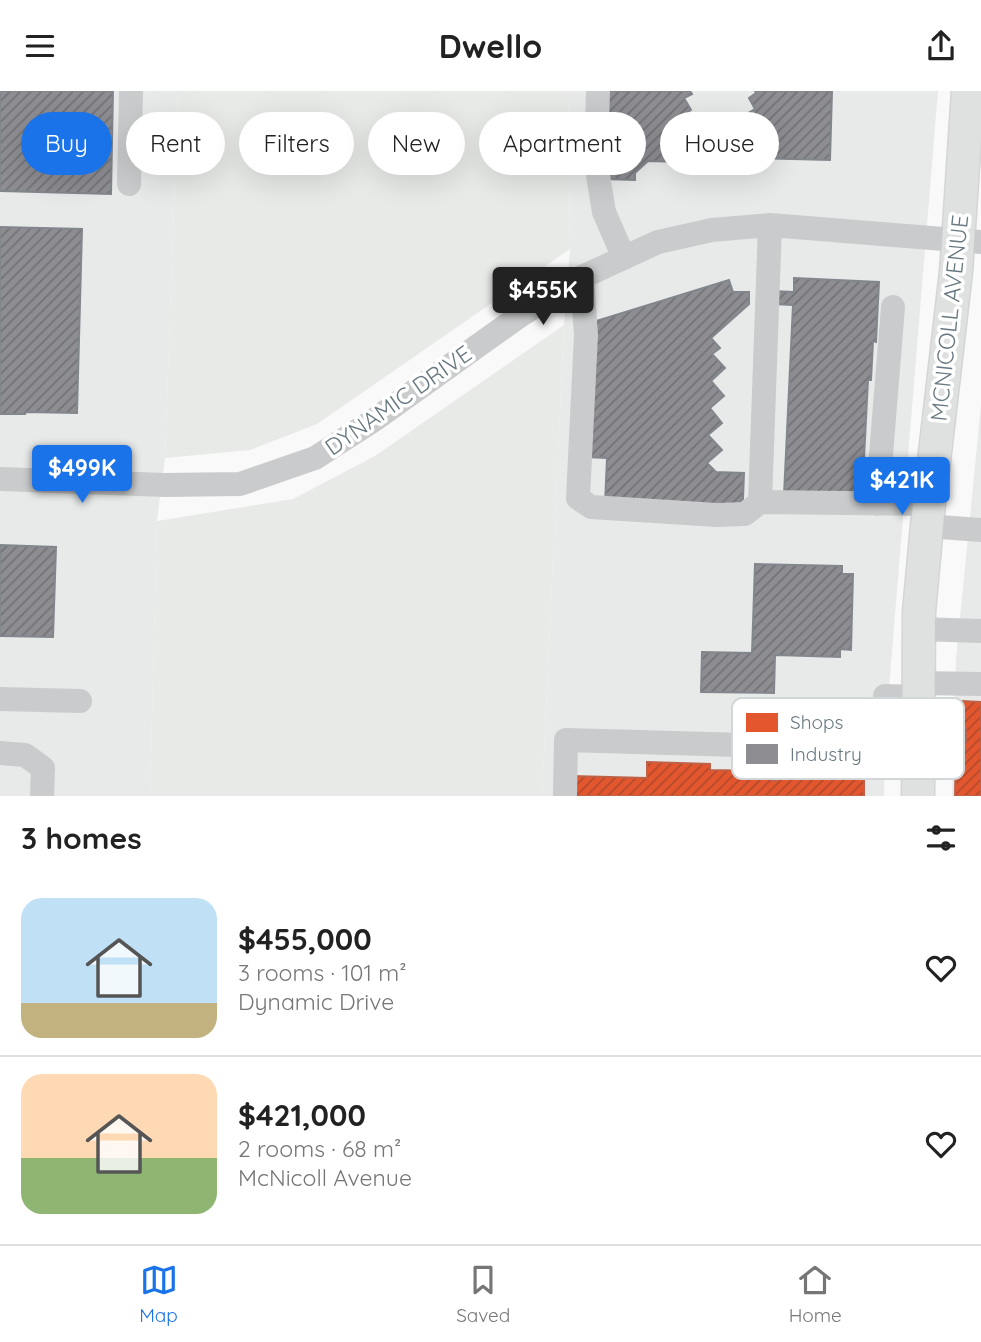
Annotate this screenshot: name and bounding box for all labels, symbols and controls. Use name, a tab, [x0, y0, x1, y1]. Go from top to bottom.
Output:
text: Dwello	[439, 26, 542, 66]
icon: menu	[21, 27, 59, 65]
icon: share	[922, 27, 960, 65]
chip: Buy	[21, 112, 112, 175]
chip: Rent	[126, 112, 225, 175]
chip: Filters	[239, 112, 354, 175]
chip: New	[368, 112, 465, 175]
chip: Apartment	[479, 112, 646, 175]
chip: House	[660, 112, 779, 175]
street label: MCNICOLL AVENUE	[924, 213, 974, 423]
pin: $455K	[494, 267, 592, 327]
text: $455K	[509, 275, 577, 304]
street label: DYNAMIC DRIVE	[319, 339, 477, 461]
pin: $499K	[33, 445, 131, 505]
text: $499K	[48, 453, 116, 482]
pin: $421K	[853, 457, 951, 517]
text: $421K	[870, 465, 934, 494]
legend	[732, 698, 964, 779]
text: Shops	[790, 710, 843, 734]
text: Industry	[790, 742, 862, 766]
text: 3 homes	[21, 819, 142, 857]
icon: filters	[922, 819, 960, 857]
text: $455,000	[238, 920, 372, 958]
icon: home	[77, 926, 161, 1010]
icon: heart	[922, 949, 960, 987]
text: 3 rooms · 101 m²	[238, 958, 407, 987]
text: Dynamic Drive	[238, 987, 394, 1016]
text: $421,000	[238, 1096, 366, 1134]
icon: home	[77, 1102, 161, 1186]
icon: heart	[922, 1125, 960, 1163]
text: 2 rooms · 68 m²	[238, 1134, 401, 1163]
text: McNicoll Avenue	[238, 1163, 412, 1192]
tab: Map	[139, 1261, 178, 1327]
tab: Saved	[456, 1261, 510, 1327]
tab: Home	[789, 1261, 842, 1327]

